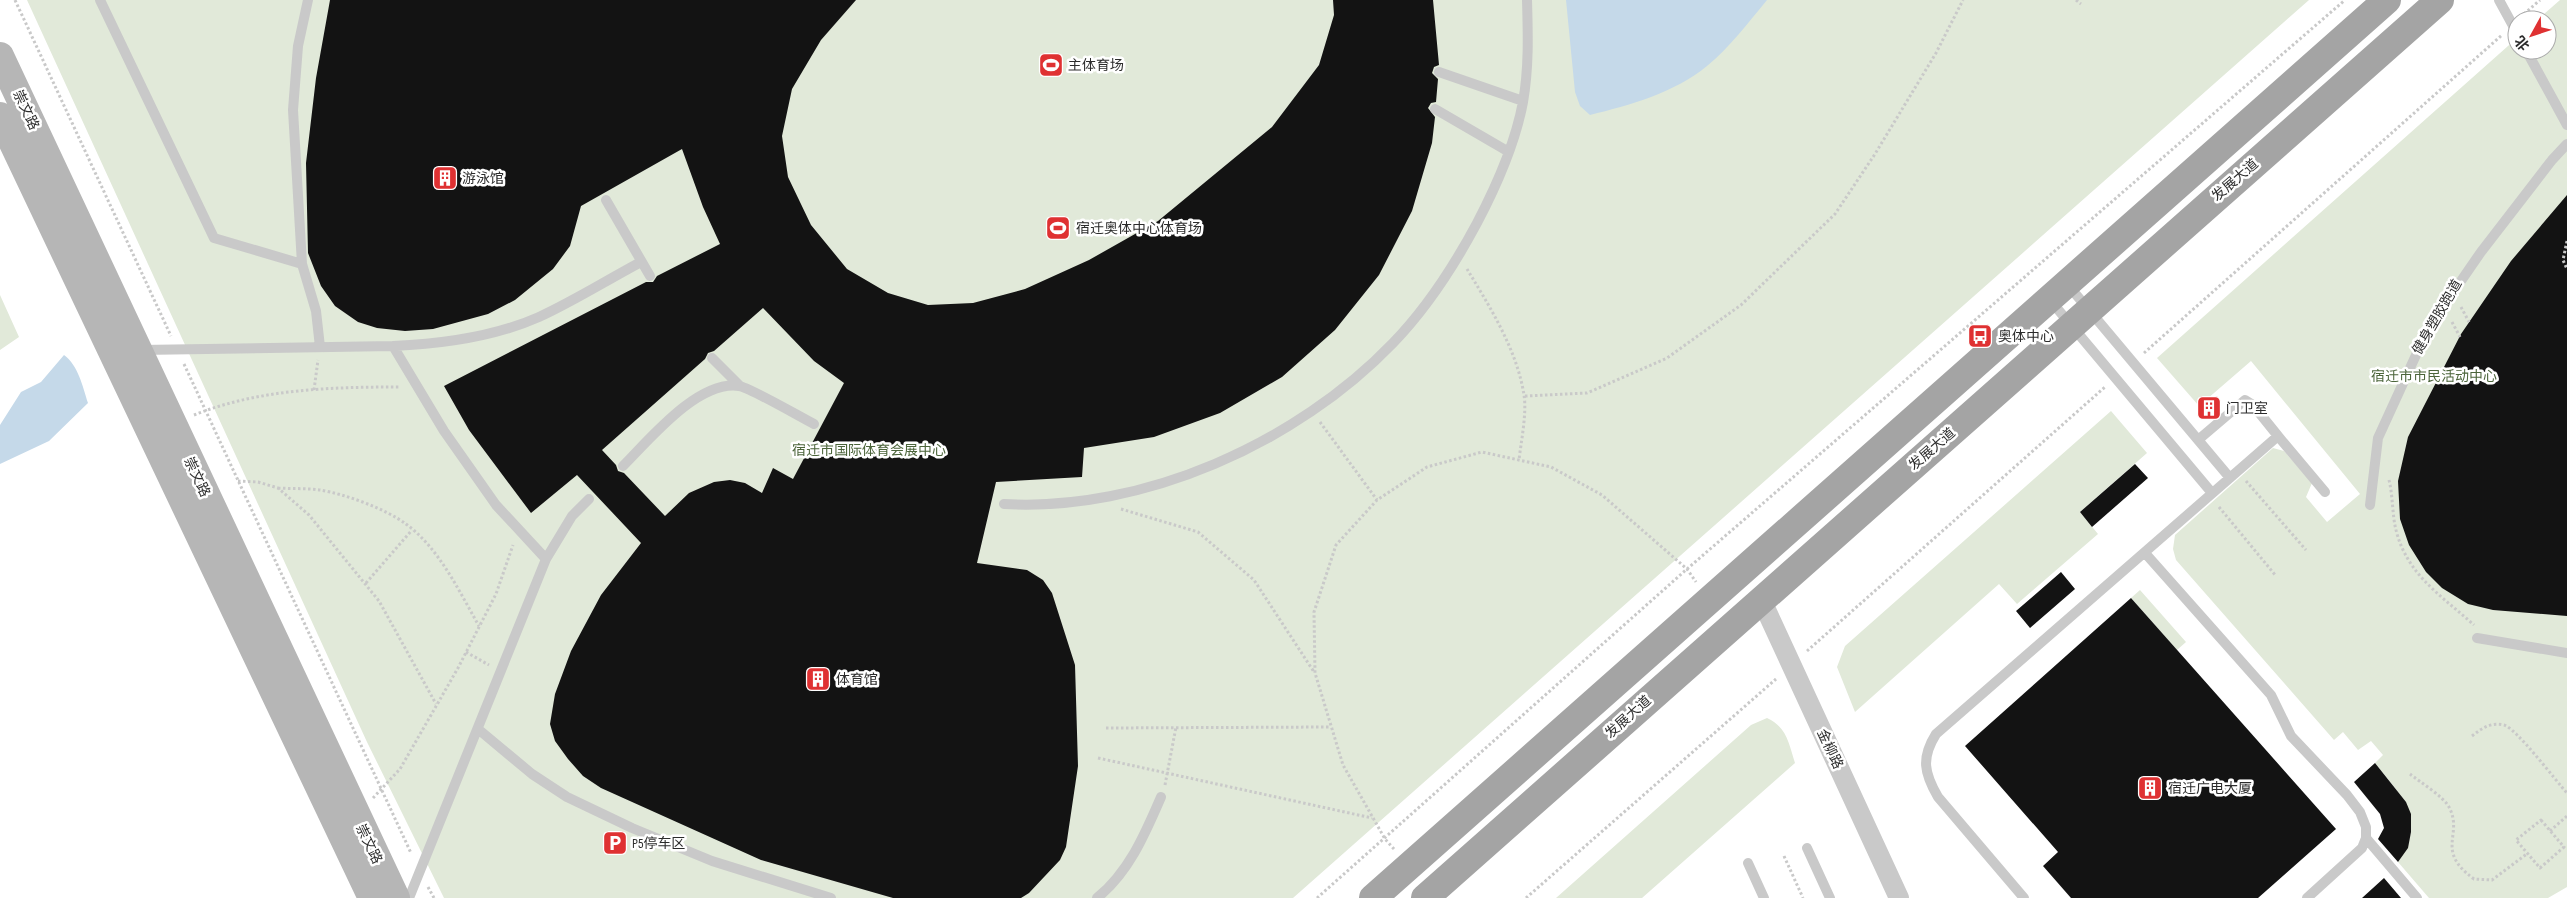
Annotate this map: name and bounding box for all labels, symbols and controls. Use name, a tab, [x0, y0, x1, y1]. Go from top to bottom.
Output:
north arrow	[2507, 10, 2557, 60]
text: 北	[2511, 32, 2533, 54]
sports icon: 主体育场	[1038, 52, 1064, 78]
place label: 主体育场	[1068, 57, 1124, 74]
street label: 崇文路	[9, 87, 43, 133]
street label: 发展大道	[2208, 155, 2262, 205]
building icon: 游泳馆	[432, 165, 458, 191]
place label: 游泳馆	[462, 170, 504, 187]
sports icon: 宿迁奥体中心体育场	[1045, 215, 1071, 241]
place label: 宿迁奥体中心体育场	[1076, 220, 1202, 237]
street label: 健身塑胶跑道	[2409, 276, 2465, 358]
bus stop icon: 奥体中心	[1967, 323, 1993, 349]
place label: 奥体中心	[1998, 328, 2054, 345]
park label: 宿迁市市民活动中心	[2371, 368, 2497, 385]
building icon: 门卫室	[2196, 395, 2222, 421]
place label: 门卫室	[2226, 400, 2268, 417]
street label: 发展大道	[1905, 424, 1959, 474]
park label: 宿迁市国际体育会展中心	[792, 442, 946, 459]
street label: 崇文路	[180, 454, 214, 500]
building icon: 体育馆	[805, 666, 831, 692]
place label: 体育馆	[836, 671, 878, 688]
street label: 发展大道	[1602, 692, 1654, 742]
street label: 金柳路	[1813, 726, 1847, 772]
building icon: 宿迁广电大厦	[2137, 775, 2163, 801]
place label: 宿迁广电大厦	[2168, 780, 2252, 797]
street label: 崇文路	[352, 821, 386, 867]
parking icon: P5停车区	[602, 830, 628, 856]
place label: P5停车区	[632, 835, 686, 852]

